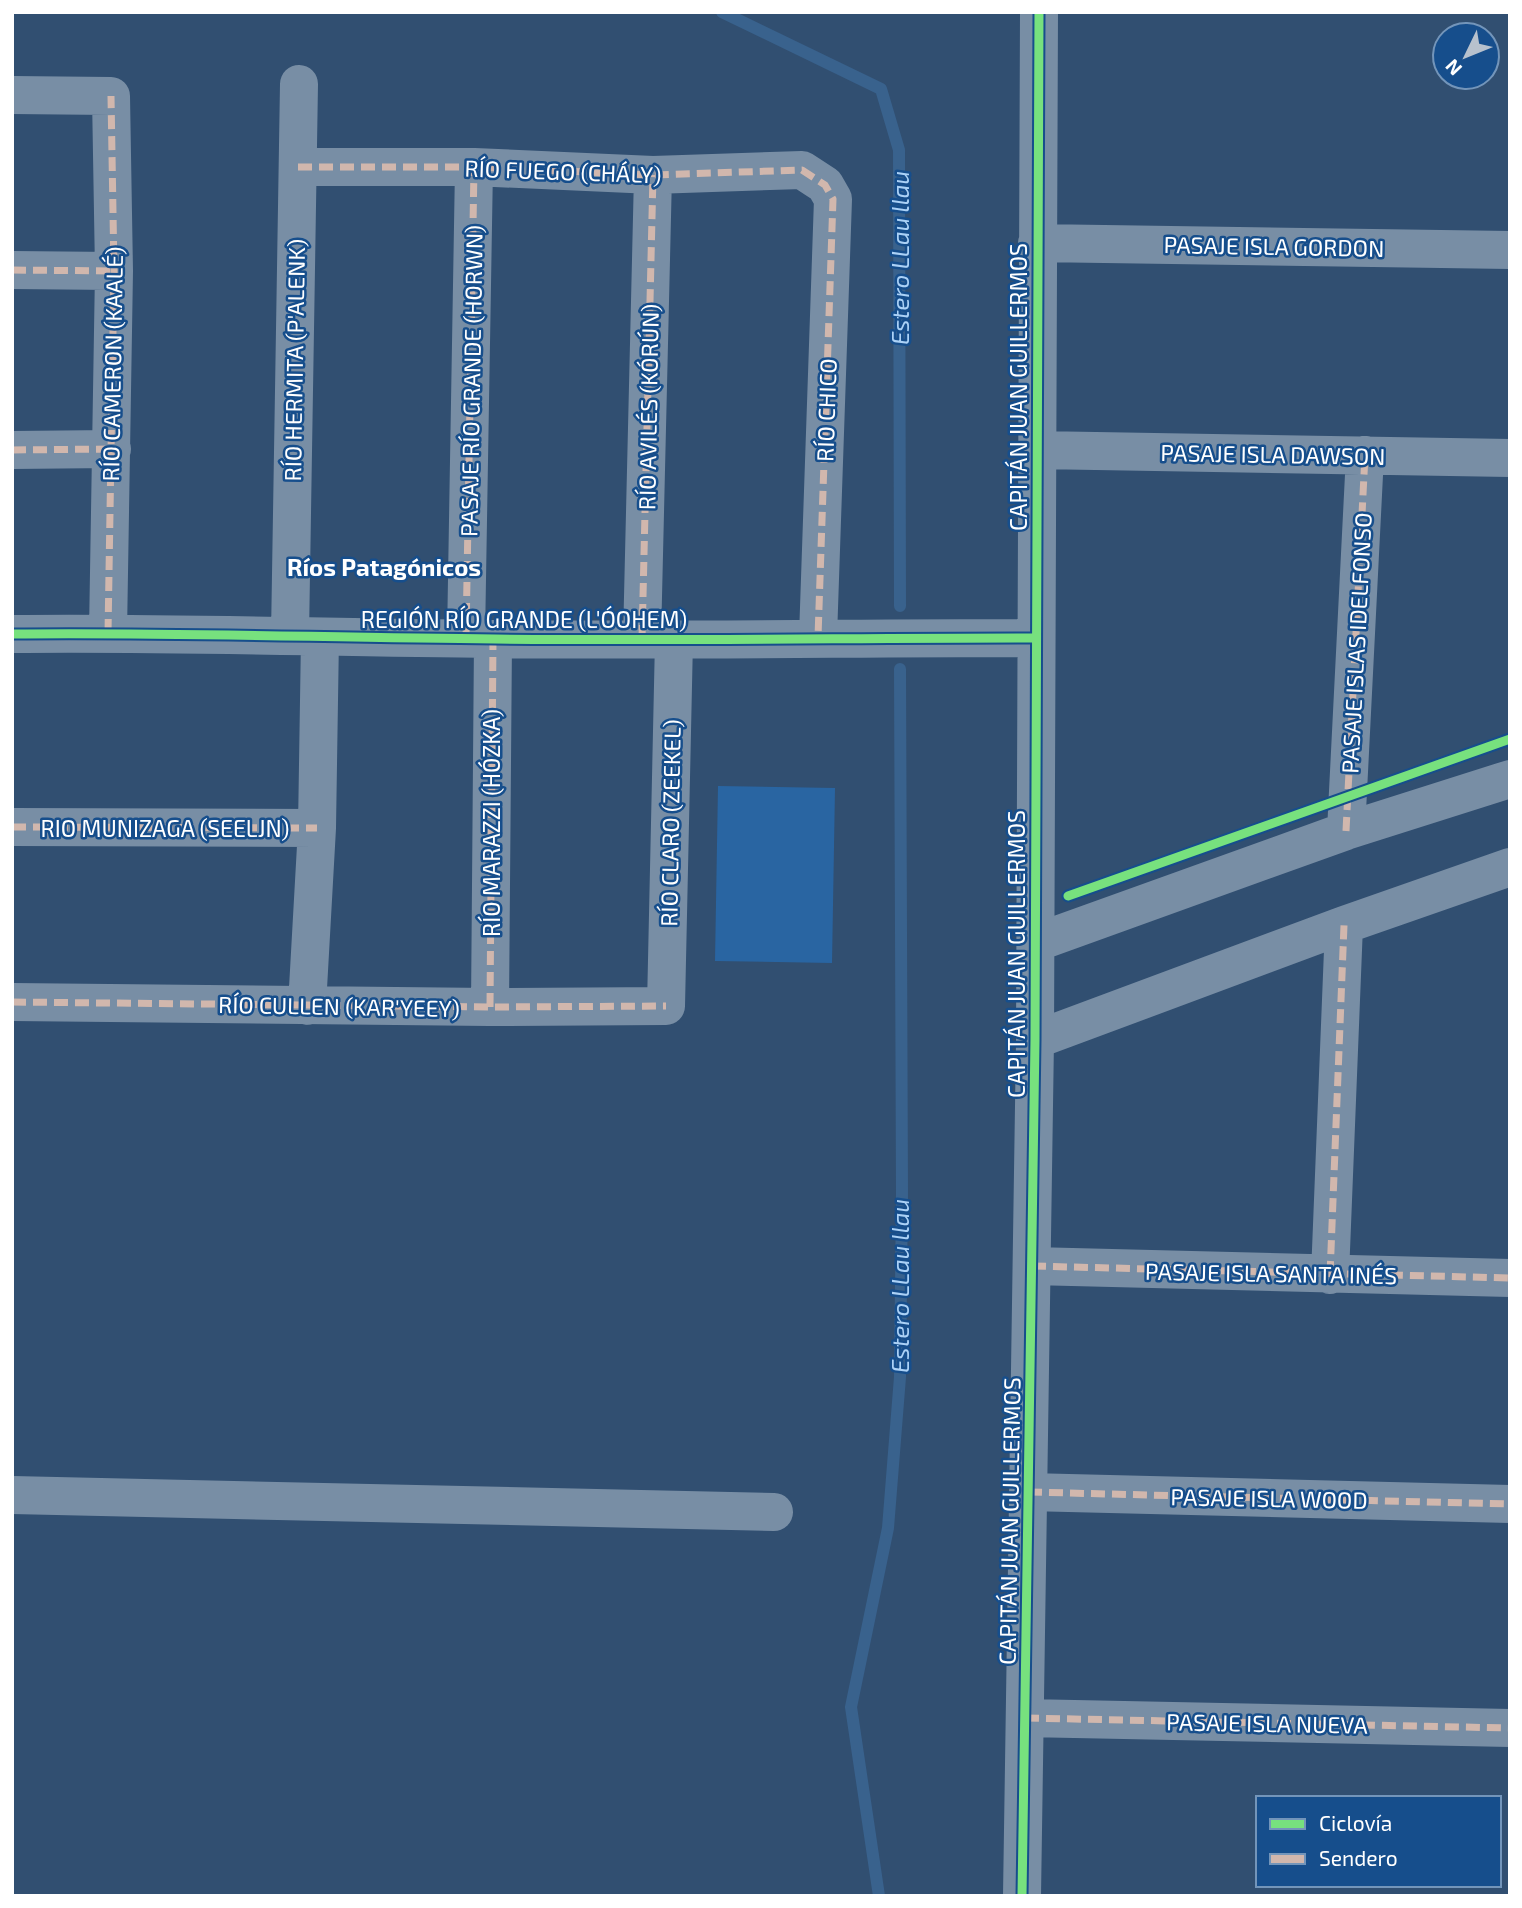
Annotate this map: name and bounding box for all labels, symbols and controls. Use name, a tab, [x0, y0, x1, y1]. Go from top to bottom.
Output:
north arrow	[1431, 21, 1501, 91]
text: N	[1440, 55, 1466, 81]
street label: RÍO FUEGO (CHÁLY)	[464, 154, 662, 188]
water label: Estero LLau llau	[885, 171, 914, 345]
street label: PASAJE RÍO GRANDE (HORWN)	[454, 225, 488, 537]
street label: PASAJE ISLA GORDON	[1163, 230, 1385, 262]
street label: RÍO HERMITA (P'ALENK)	[278, 238, 310, 482]
street label: CAPITÁN JUAN GUILLERMOS	[1004, 243, 1032, 531]
street label: RÍO CAMERON (KAALÉ)	[96, 246, 128, 482]
street label: RÍO AVILÉS (KÓRÚN)	[632, 304, 664, 510]
street label: RÍO CHICO	[810, 358, 842, 462]
street label: PASAJE ISLA DAWSON	[1160, 438, 1386, 470]
street label: PASAJE ISLAS IDELFONSO	[1335, 512, 1377, 774]
district label: Ríos Patagónicos	[287, 552, 481, 581]
street label: REGIÓN RÍO GRANDE (L'ÓOHEM)	[361, 605, 687, 633]
street label: RÍO MARAZZI (HÓZKA)	[477, 709, 505, 937]
street label: RÍO CLARO (ZEEKEL)	[654, 719, 686, 927]
street label: CAPITÁN JUAN GUILLERMOS	[1002, 810, 1030, 1098]
street label: RIO MUNIZAGA (SEELJN)	[41, 814, 289, 842]
street label: RÍO CULLEN (KAR'YEEY)	[218, 990, 460, 1022]
water label: Estero LLau llau	[885, 1199, 914, 1373]
street label: PASAJE ISLA SANTA INÉS	[1145, 1257, 1397, 1289]
street label: CAPITÁN JUAN GUILLERMOS	[992, 1377, 1026, 1665]
street label: PASAJE ISLA WOOD	[1170, 1482, 1368, 1514]
street label: PASAJE ISLA NUEVA	[1166, 1707, 1369, 1739]
legend	[1256, 1796, 1501, 1887]
text: Ciclovía	[1319, 1810, 1392, 1835]
text: Sendero	[1319, 1845, 1398, 1870]

